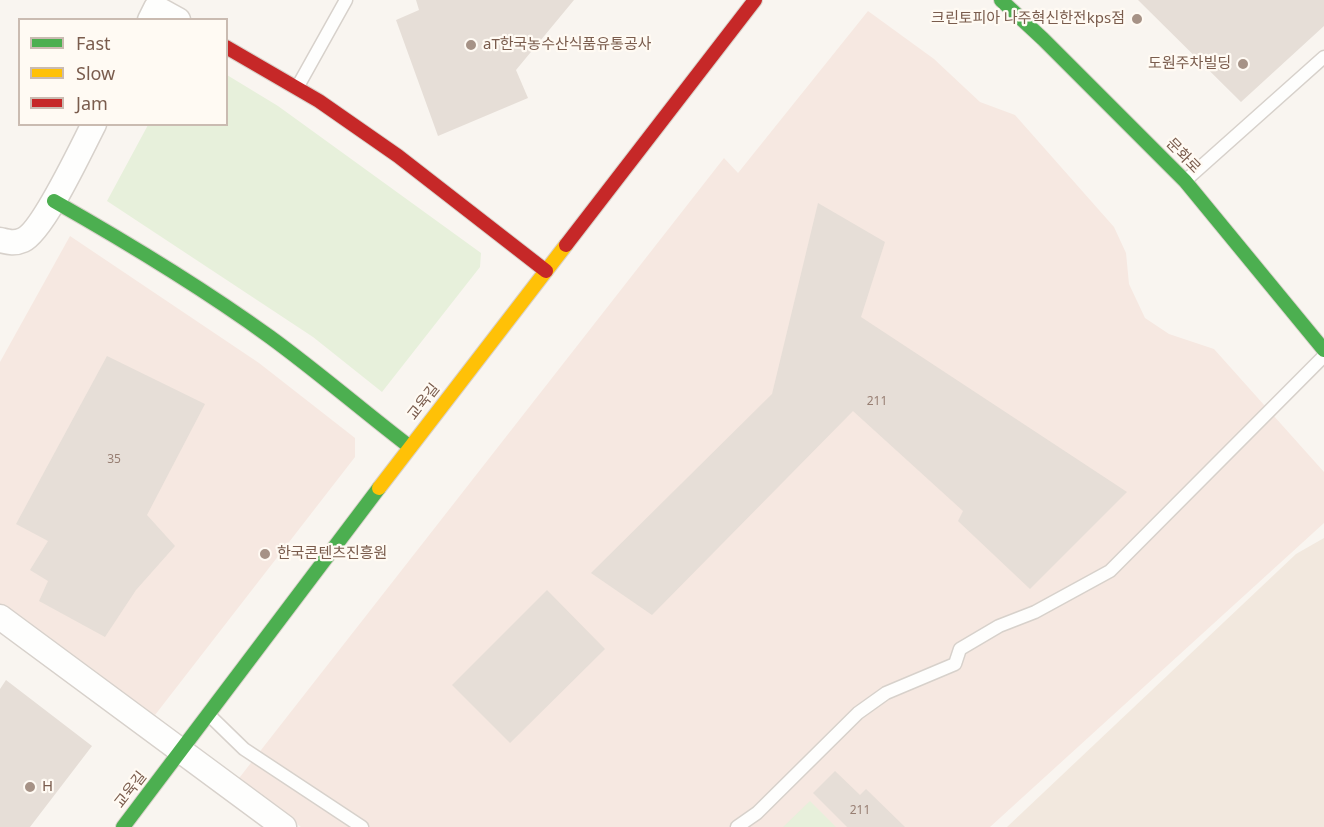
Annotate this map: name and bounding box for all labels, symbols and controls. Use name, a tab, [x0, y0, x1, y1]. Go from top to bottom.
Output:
place label: 크린토피아 나주혁신한전kps점	[931, 10, 1125, 28]
marker: 크린토피아 나주혁신한전kps점	[1130, 12, 1144, 26]
legend	[18, 18, 228, 126]
text: Fast	[76, 31, 111, 55]
place label: aT한국농수산식품유통공사	[483, 36, 652, 54]
marker: aT한국농수산식품유통공사	[464, 38, 478, 52]
place label: 도원주차빌딩	[1148, 55, 1231, 73]
marker: 도원주차빌딩	[1236, 57, 1250, 71]
text: Slow	[76, 61, 115, 85]
text: Jam	[76, 91, 108, 115]
street label: 문화로	[1162, 135, 1204, 177]
street label: 교육길	[404, 380, 444, 424]
house number: 211	[867, 395, 887, 409]
house number: 35	[107, 453, 121, 467]
place label: 한국콘텐츠진흥원	[277, 545, 387, 563]
marker: 한국콘텐츠진흥원	[258, 547, 272, 561]
street label: 교육길	[111, 768, 151, 812]
place label: H	[42, 778, 53, 796]
marker: H	[23, 780, 37, 794]
house number: 211	[850, 804, 870, 818]

